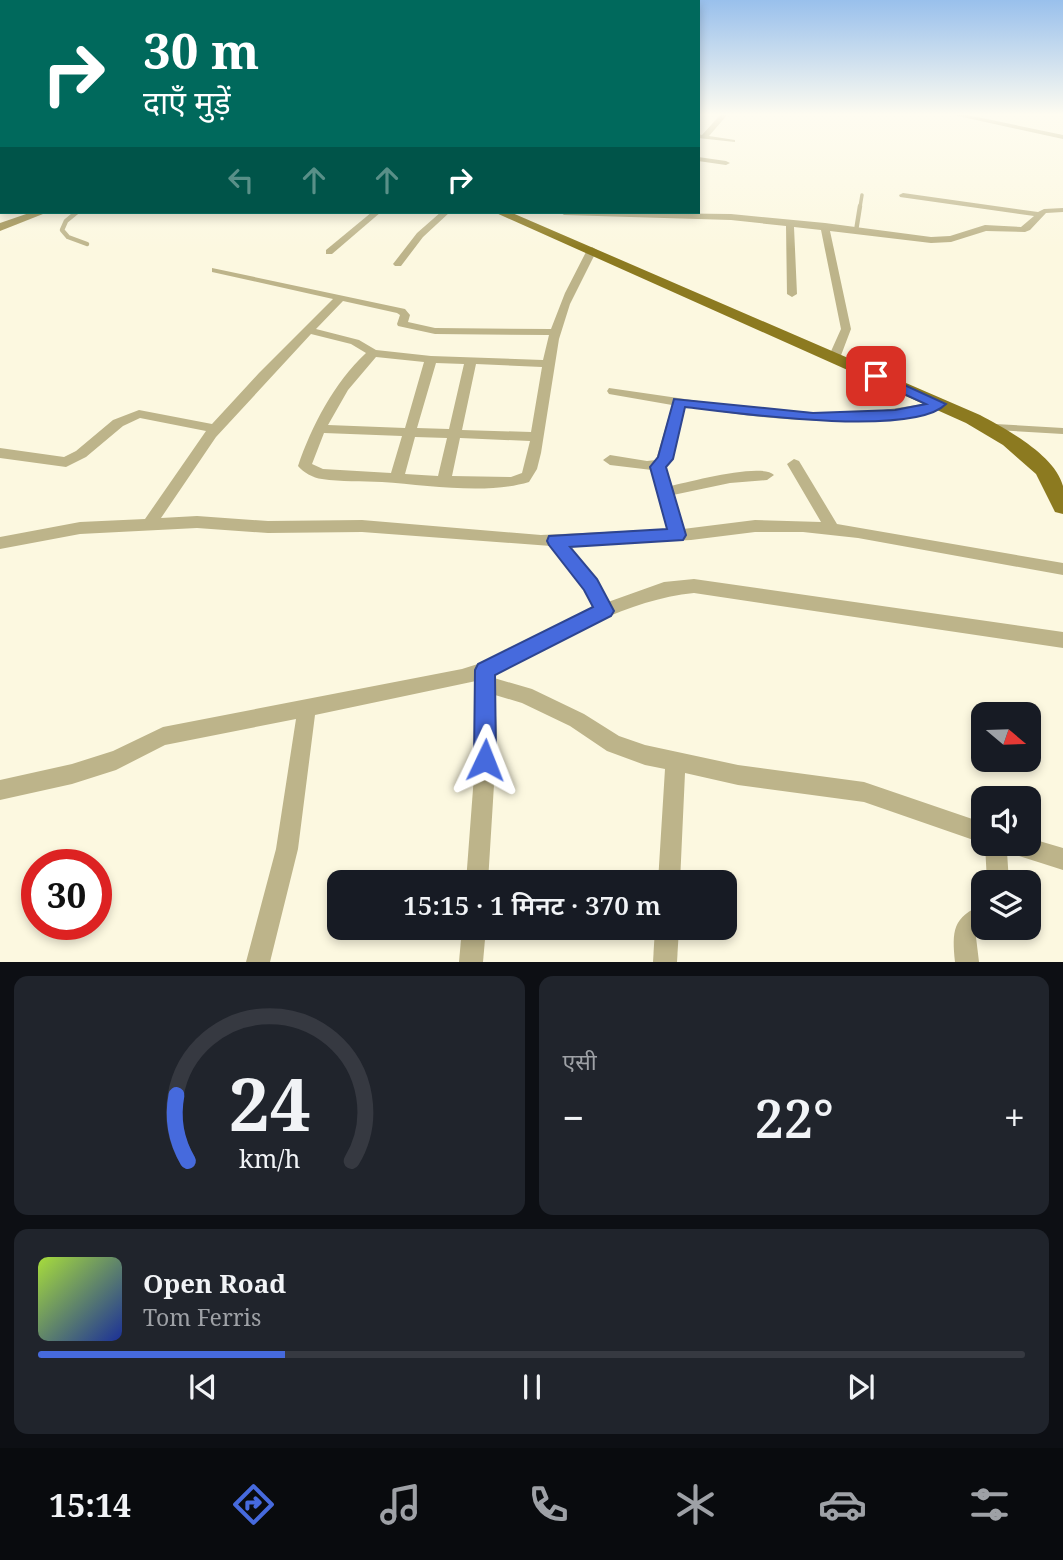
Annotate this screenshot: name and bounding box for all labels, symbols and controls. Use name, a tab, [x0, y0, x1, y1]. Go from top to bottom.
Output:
text: 30 m	[143, 17, 259, 83]
icon: right	[28, 28, 119, 119]
text: दाएँ मुड़ें	[143, 80, 231, 123]
icon: left	[222, 161, 260, 199]
icon: ahead	[295, 161, 333, 199]
icon: ahead	[368, 161, 406, 199]
icon: right	[441, 161, 479, 199]
pin	[846, 346, 906, 406]
icon: arrive	[857, 357, 895, 395]
north arrow	[971, 702, 1041, 772]
map controls	[971, 702, 1041, 940]
position arrow	[448, 723, 522, 797]
button: sound	[971, 786, 1041, 856]
speed limit sign: 30	[21, 849, 112, 940]
button: layers	[971, 870, 1041, 940]
text: 15:15 · 1 मिनट · 370 m	[403, 887, 661, 923]
text: एसी	[563, 1045, 597, 1077]
text: 24	[228, 1054, 310, 1153]
text: 22°	[754, 1082, 834, 1153]
text: −	[563, 1091, 585, 1143]
text: +	[1004, 1091, 1025, 1143]
text: km/h	[239, 1141, 300, 1175]
text: Open Road	[143, 1265, 286, 1301]
text: Tom Ferris	[143, 1301, 261, 1333]
icon: previous	[184, 1368, 222, 1406]
icon: pause	[513, 1368, 551, 1406]
icon: next	[842, 1368, 880, 1406]
icon: directions	[229, 1480, 278, 1529]
icon: music	[376, 1480, 425, 1529]
icon: phone	[524, 1480, 573, 1529]
icon: climate	[671, 1480, 720, 1529]
icon: car	[818, 1480, 867, 1529]
icon: filters	[965, 1480, 1014, 1529]
text: 15:14	[49, 1483, 131, 1526]

